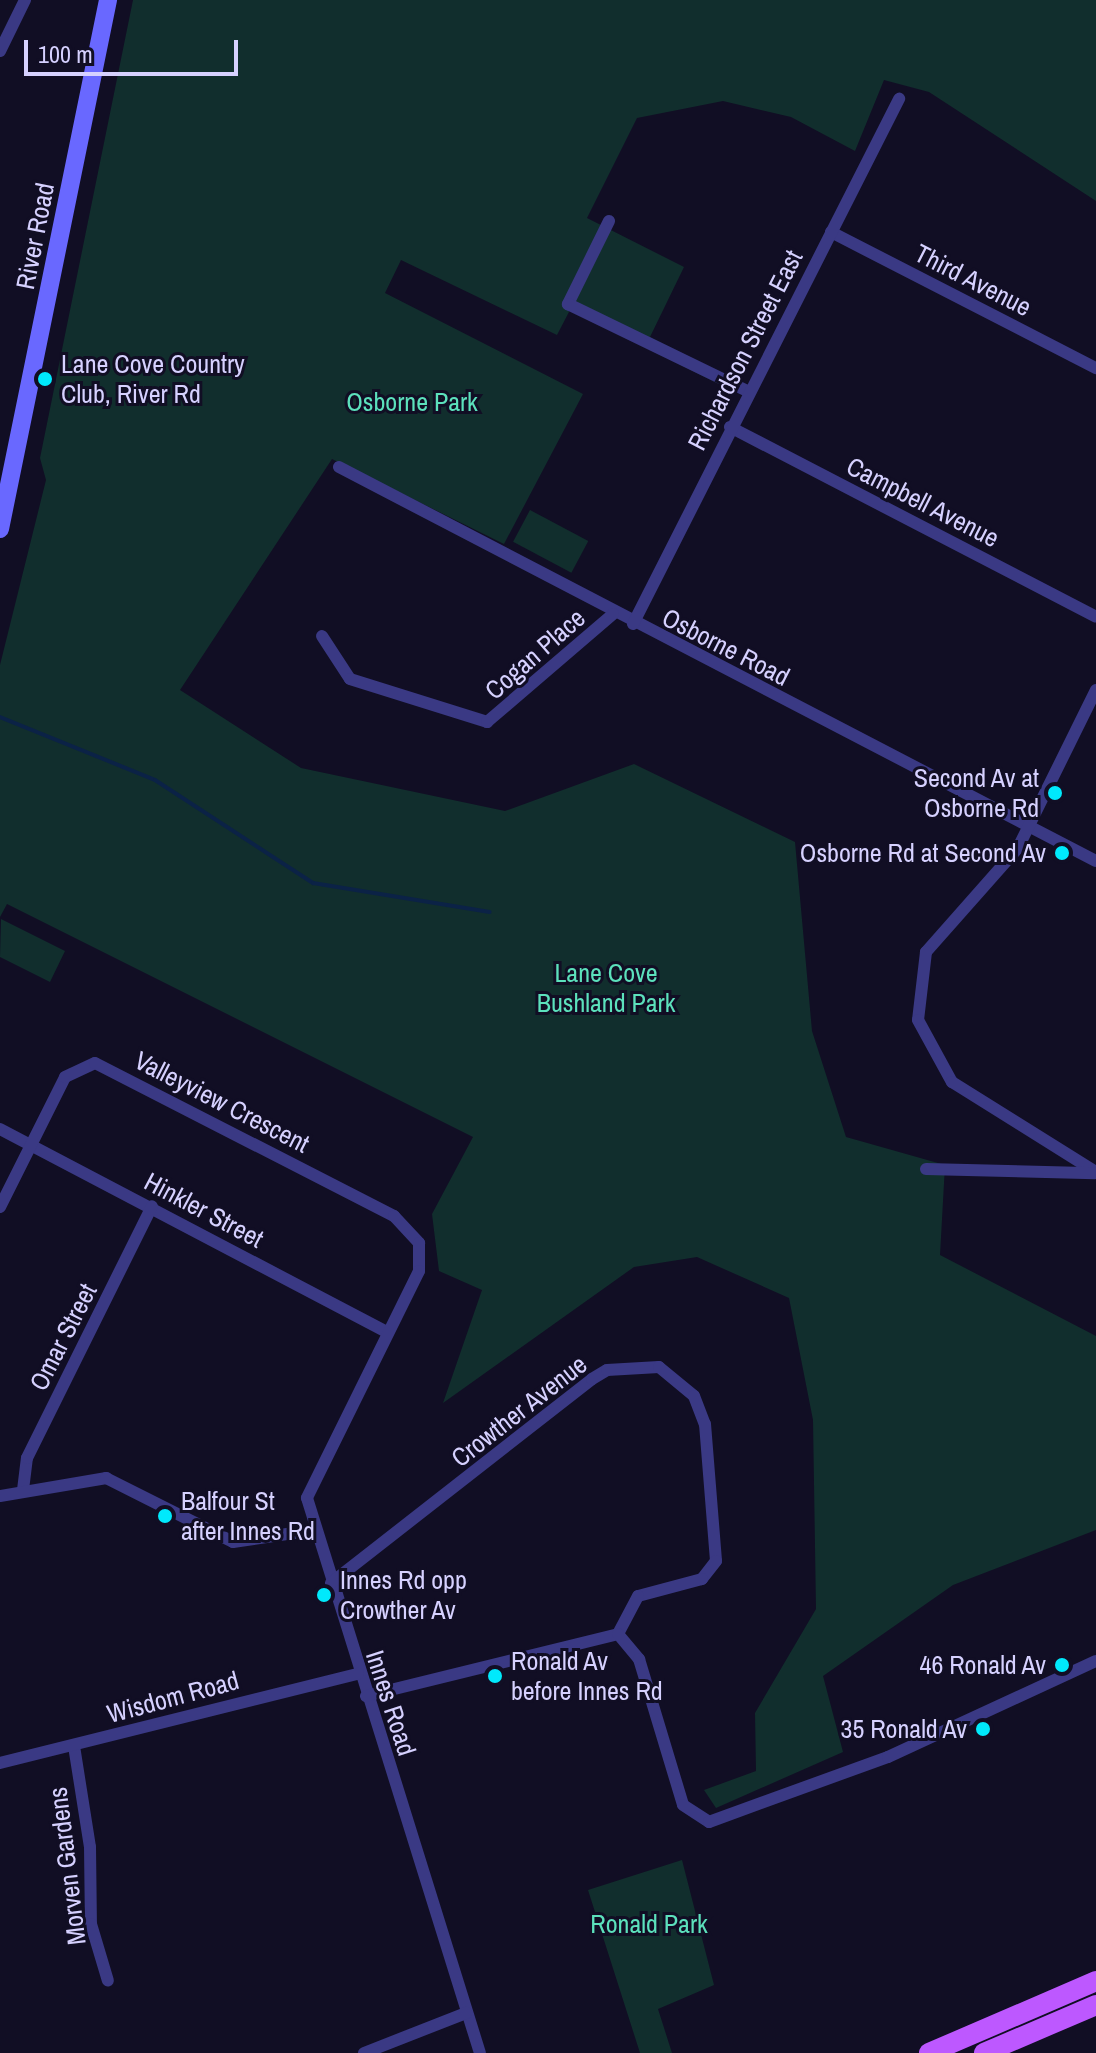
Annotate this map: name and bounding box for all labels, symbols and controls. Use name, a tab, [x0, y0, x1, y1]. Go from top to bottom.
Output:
scale bar	[28, 24, 242, 74]
text: 100 m	[38, 38, 93, 70]
street label: River Road	[9, 180, 61, 292]
street label: Third Avenue	[909, 237, 1037, 323]
street label: Richardson Street East	[681, 245, 809, 455]
place label: Lane Cove Country Club, River Rd	[61, 348, 245, 410]
marker: Lane Cove Country Club, River Rd	[36, 370, 54, 388]
park label: Osborne Park	[346, 386, 478, 418]
street label: Campbell Avenue	[841, 450, 1005, 554]
street label: Cogan Place	[479, 602, 591, 706]
street label: Osborne Road	[657, 602, 795, 692]
place label: Second Av at Osborne Rd	[913, 762, 1039, 824]
marker: Second Av at Osborne Rd	[1046, 784, 1064, 802]
place label: Osborne Rd at Second Av	[799, 837, 1046, 869]
marker: Osborne Rd at Second Av	[1053, 844, 1071, 862]
park label: Lane Cove Bushland Park	[537, 957, 675, 1018]
street label: Valleyview Crescent	[130, 1045, 314, 1159]
street label: Hinkler Street	[139, 1166, 269, 1254]
street label: Omar Street	[23, 1278, 103, 1396]
street label: Crowther Avenue	[445, 1348, 593, 1474]
place label: Balfour St after Innes Rd	[181, 1485, 315, 1546]
marker: Balfour St after Innes Rd	[156, 1507, 174, 1525]
place label: Innes Rd opp Crowther Av	[340, 1564, 467, 1626]
marker: Innes Rd opp Crowther Av	[315, 1586, 333, 1604]
place label: Ronald Av before Innes Rd	[511, 1645, 663, 1706]
street label: Innes Road	[359, 1646, 423, 1760]
place label: 46 Ronald Av	[918, 1649, 1046, 1681]
marker: 46 Ronald Av	[1053, 1656, 1071, 1674]
street label: Wisdom Road	[104, 1664, 242, 1730]
marker: Ronald Av before Innes Rd	[486, 1667, 504, 1685]
place label: 35 Ronald Av	[839, 1713, 967, 1745]
marker: 35 Ronald Av	[974, 1720, 992, 1738]
street label: Morven Gardens	[42, 1785, 92, 1947]
park label: Ronald Park	[590, 1908, 708, 1940]

